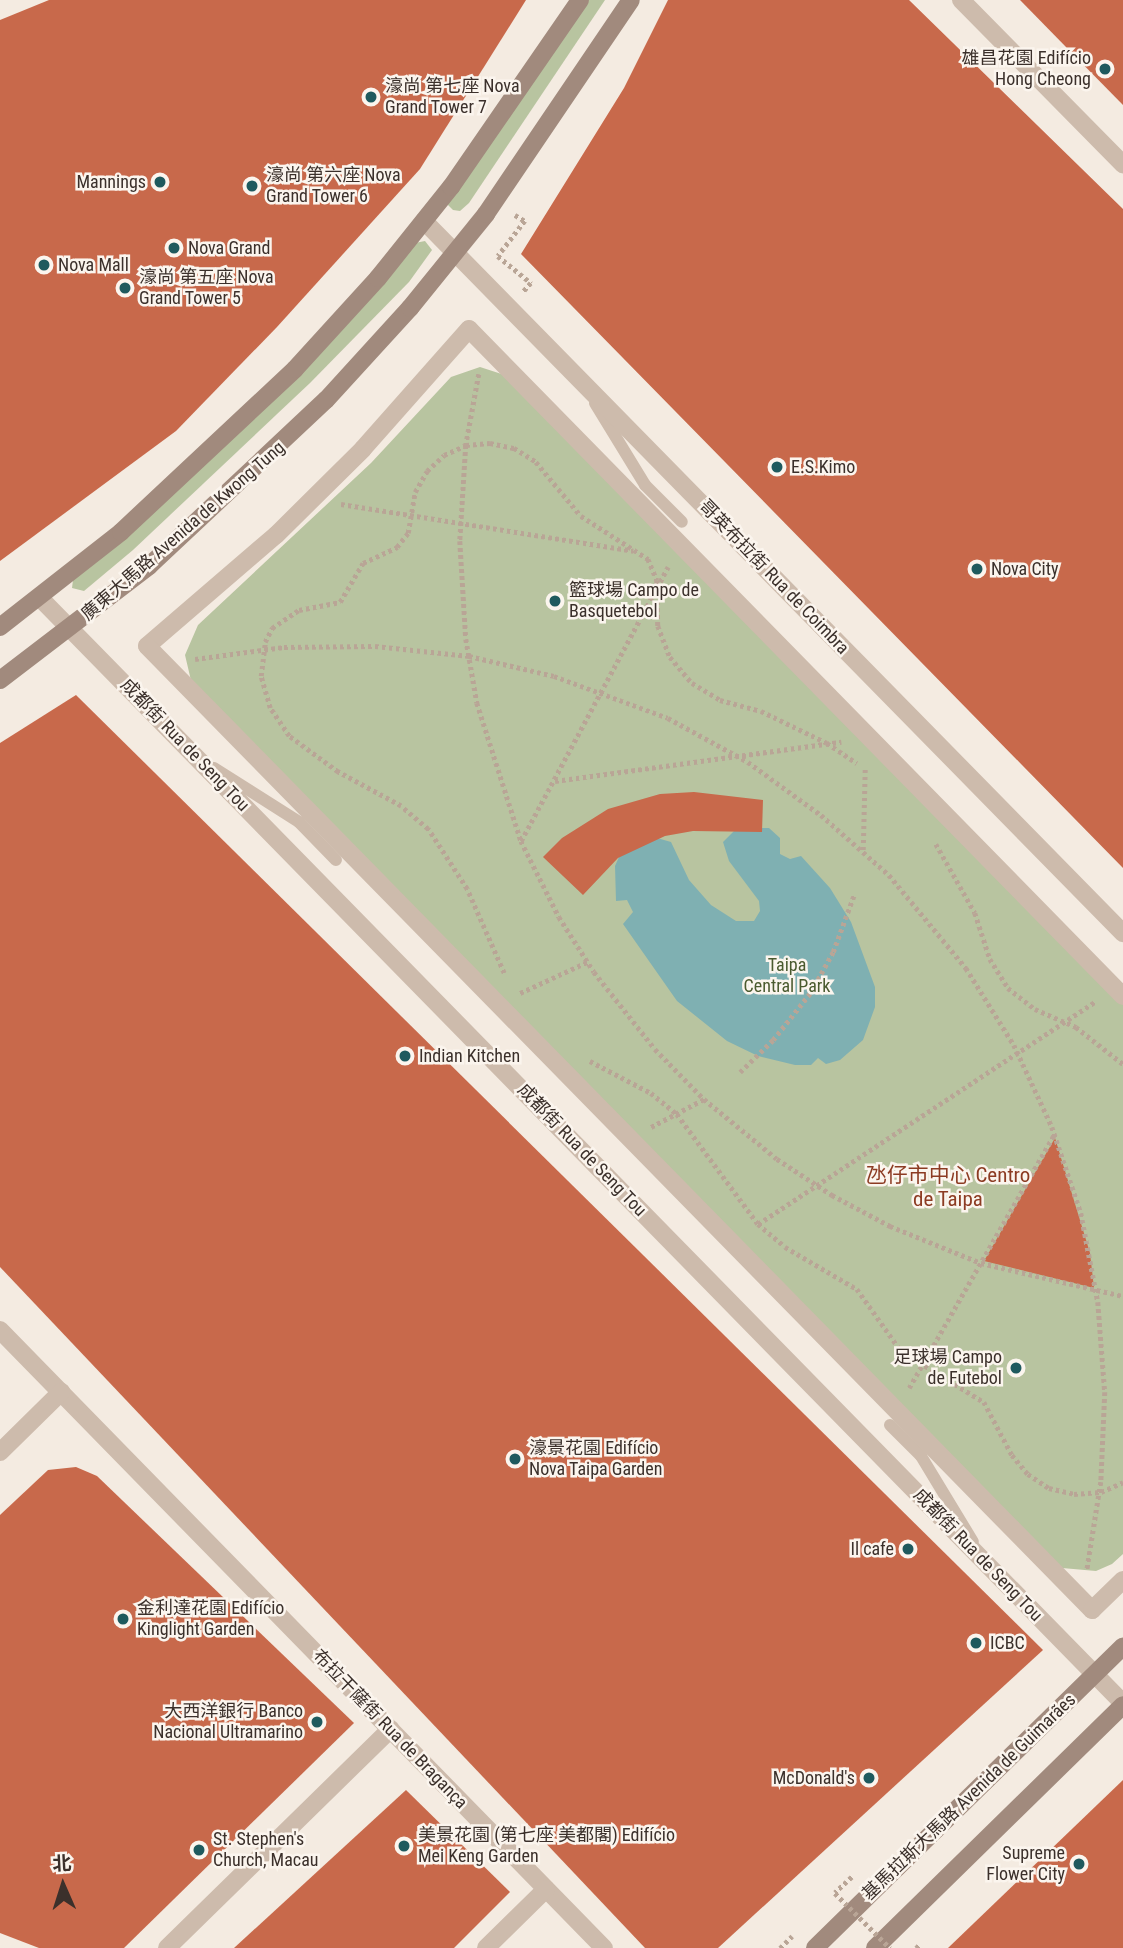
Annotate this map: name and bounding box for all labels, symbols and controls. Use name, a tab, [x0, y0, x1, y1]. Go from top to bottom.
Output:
place label: 雄昌花園 Edifício Hong Cheong	[962, 48, 1091, 90]
marker: 雄昌花園 Edifício Hong Cheong	[1097, 61, 1113, 77]
place label: 濠尚 第七座 Nova Grand Tower 7	[385, 76, 520, 119]
marker: 濠尚 第七座 Nova Grand Tower 7	[363, 89, 379, 105]
place label: 濠尚 第六座 Nova Grand Tower 6	[266, 165, 401, 208]
place label: Mannings	[76, 171, 146, 193]
marker: Mannings	[152, 174, 168, 190]
marker: 濠尚 第六座 Nova Grand Tower 6	[244, 178, 260, 194]
place label: Nova Grand	[188, 237, 270, 259]
marker: Nova Grand	[166, 240, 182, 256]
place label: Nova Mall	[58, 254, 129, 276]
marker: Nova Mall	[36, 257, 52, 273]
place label: 濠尚 第五座 Nova Grand Tower 5	[139, 267, 274, 310]
marker: 濠尚 第五座 Nova Grand Tower 5	[117, 280, 133, 296]
street label: 廣東大馬路 Avenida de Kwong Tung	[77, 437, 289, 625]
place label: E.S.Kimo	[791, 456, 855, 478]
marker: E.S.Kimo	[769, 459, 785, 475]
street label: 哥英布拉街 Rua de Coimbra	[695, 495, 853, 659]
place label: Nova City	[991, 558, 1059, 580]
marker: Nova City	[969, 561, 985, 577]
place label: 籃球場 Campo de Basquetebol	[569, 580, 699, 622]
marker: 籃球場 Campo de Basquetebol	[547, 593, 563, 609]
street label: 成都街 Rua de Seng Tou	[116, 674, 254, 816]
park label: Taipa Central Park	[744, 955, 830, 998]
place label: Indian Kitchen	[419, 1045, 520, 1067]
marker: Indian Kitchen	[397, 1048, 413, 1064]
street label: 成都街 Rua de Seng Tou	[513, 1079, 651, 1221]
district label: 氹仔市中心 Centro de Taipa	[866, 1162, 1030, 1212]
place label: 足球場 Campo de Futebol	[894, 1347, 1002, 1390]
marker: 足球場 Campo de Futebol	[1008, 1360, 1024, 1376]
place label: 濠景花園 Edifício Nova Taipa Garden	[529, 1438, 663, 1480]
marker: 濠景花園 Edifício Nova Taipa Garden	[507, 1451, 523, 1467]
street label: 成都街 Rua de Seng Tou	[909, 1484, 1047, 1626]
place label: Il cafe	[850, 1538, 894, 1560]
marker: Il cafe	[900, 1541, 916, 1557]
place label: 金利達花園 Edifício Kinglight Garden	[137, 1598, 284, 1640]
marker: 金利達花園 Edifício Kinglight Garden	[115, 1611, 131, 1627]
place label: ICBC	[990, 1632, 1025, 1654]
marker: ICBC	[968, 1635, 984, 1651]
street label: 布拉干薩街 Rua de Bragança	[308, 1645, 472, 1813]
street label: 基馬拉斯大馬路 Avenida de Guimarães	[858, 1689, 1080, 1905]
place label: 大西洋銀行 Banco Nacional Ultramarino	[153, 1701, 303, 1744]
marker: 大西洋銀行 Banco Nacional Ultramarino	[309, 1714, 325, 1730]
place label: McDonald's	[773, 1767, 855, 1789]
marker: McDonald's	[861, 1770, 877, 1786]
place label: 美景花園 (第七座 美都閣) Edifício Mei Keng Garden	[418, 1825, 675, 1868]
place label: St. Stephen's Church, Macau	[213, 1829, 318, 1871]
marker: 美景花園 (第七座 美都閣) Edifício Mei Keng Garden	[396, 1838, 412, 1854]
marker: St. Stephen's Church, Macau	[191, 1842, 207, 1858]
place label: Supreme Flower City	[986, 1843, 1065, 1885]
north arrow	[28, 1850, 98, 1920]
text: 北	[52, 1852, 72, 1876]
marker: Supreme Flower City	[1071, 1856, 1087, 1872]

